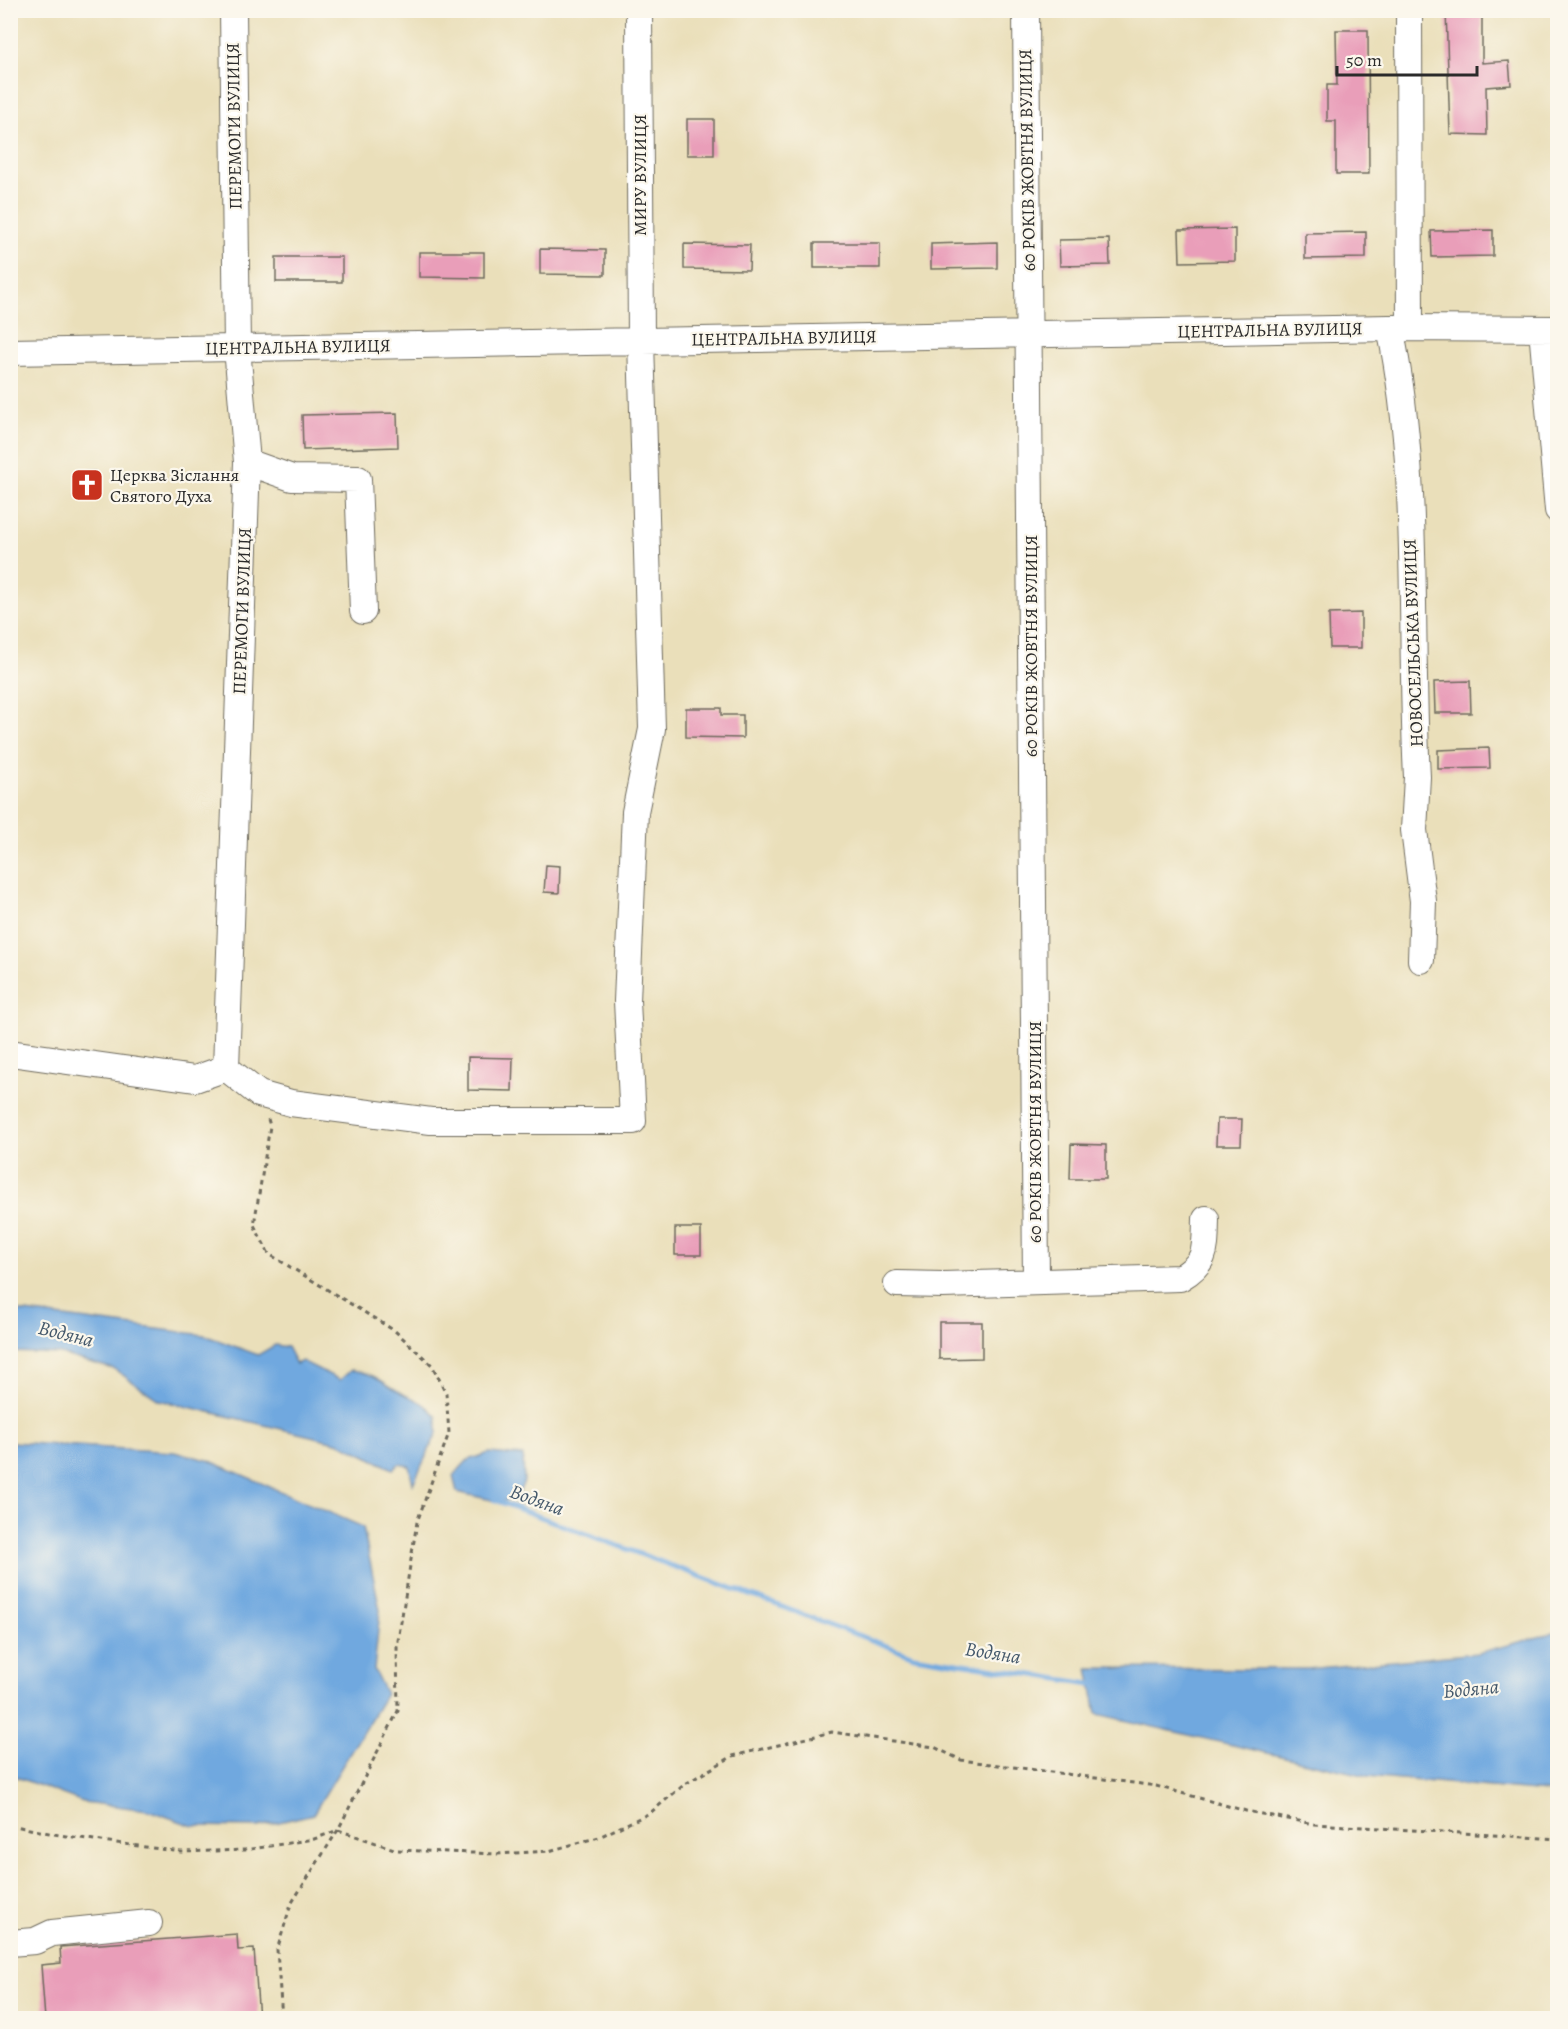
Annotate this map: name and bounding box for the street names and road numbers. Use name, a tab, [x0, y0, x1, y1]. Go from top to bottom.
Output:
street label: ПЕРЕМОГИ ВУЛИЦЯ	[221, 42, 247, 210]
street label: 60 РОКІВ ЖОВТНЯ ВУЛИЦЯ	[1013, 48, 1041, 272]
street label: МИРУ ВУЛИЦЯ	[628, 114, 652, 236]
street label: ЦЕНТРАЛЬНА ВУЛИЦЯ	[1177, 316, 1363, 344]
street label: ЦЕНТРАЛЬНА ВУЛИЦЯ	[691, 324, 877, 352]
street label: ЦЕНТРАЛЬНА ВУЛИЦЯ	[205, 333, 391, 361]
street label: ПЕРЕМОГИ ВУЛИЦЯ	[227, 527, 257, 695]
street label: 60 РОКІВ ЖОВТНЯ ВУЛИЦЯ	[1019, 535, 1043, 757]
street label: НОВОСЕЛЬСЬКА ВУЛИЦЯ	[1397, 538, 1429, 748]
street label: 60 РОКІВ ЖОВТНЯ ВУЛИЦЯ	[1023, 1021, 1047, 1243]

